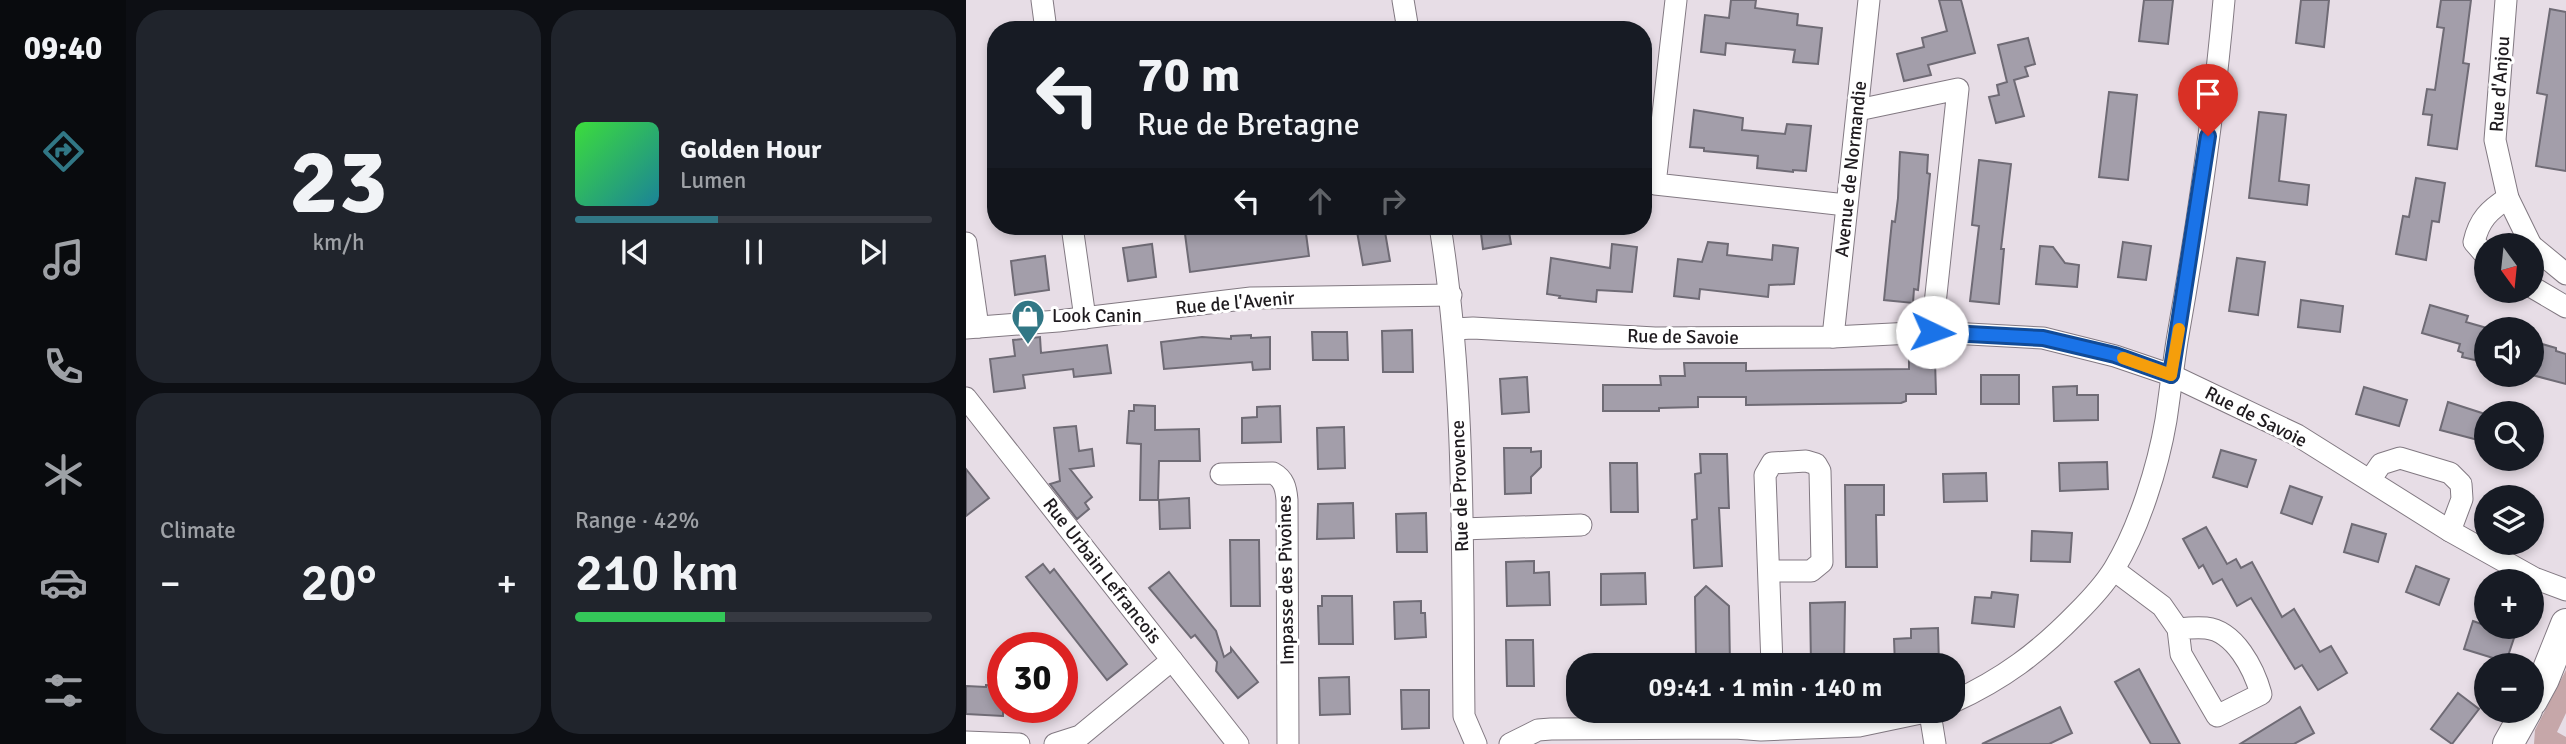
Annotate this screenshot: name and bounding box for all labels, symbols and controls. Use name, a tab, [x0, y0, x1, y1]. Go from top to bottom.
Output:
text: 09:40	[24, 29, 102, 68]
street label: Rue d'Anjou	[2485, 35, 2515, 133]
text: 70 m	[1137, 45, 1240, 105]
icon: left	[1022, 49, 1113, 140]
pin	[2178, 64, 2238, 136]
icon: arrive	[2189, 75, 2227, 113]
street label: Avenue de Normandie	[1830, 80, 1872, 258]
text: Rue de Bretagne	[1137, 105, 1360, 144]
text: 23	[289, 126, 388, 239]
icon: directions	[39, 127, 88, 176]
text: Golden Hour	[680, 134, 821, 166]
text: Lumen	[680, 166, 746, 195]
icon: left	[1228, 182, 1266, 220]
icon: ahead	[1301, 182, 1339, 220]
icon: right	[1374, 182, 1412, 220]
text: km/h	[312, 228, 365, 257]
icon: previous	[616, 233, 654, 271]
icon: pause	[735, 233, 773, 271]
icon: next	[854, 233, 892, 271]
north arrow	[2474, 233, 2544, 303]
map controls	[2474, 233, 2544, 723]
icon: music	[39, 235, 88, 284]
street label: Rue de l'Avenir	[1174, 286, 1296, 320]
position arrow	[1895, 295, 1969, 369]
shop icon: Look Canin	[1009, 297, 1047, 346]
place label: Look Canin	[1052, 304, 1142, 328]
button: sound	[2474, 317, 2544, 387]
street label: Rue de Savoie	[1627, 324, 1739, 350]
icon: phone	[39, 342, 88, 391]
street label: Rue de Savoie	[2201, 381, 2311, 453]
button: search	[2474, 401, 2544, 471]
street label: Rue de Provence	[1446, 420, 1474, 552]
icon: climate	[39, 450, 88, 499]
button: layers	[2474, 485, 2544, 555]
street label: Rue Urbain Lefrancois	[1038, 493, 1166, 649]
street label: Impasse des Pivoines	[1273, 495, 1299, 665]
text: Range · 42%	[575, 506, 699, 535]
text: Climate	[160, 516, 236, 545]
text: 210 km	[575, 541, 739, 605]
text: 20°	[300, 551, 377, 615]
icon: car	[39, 558, 88, 607]
text: −	[160, 560, 181, 607]
text: +	[496, 560, 517, 607]
button: +	[2474, 569, 2544, 639]
speed limit sign: 30	[987, 632, 1078, 723]
button: −	[2474, 653, 2544, 723]
icon: filters	[39, 666, 88, 715]
text: 09:41 · 1 min · 140 m	[1649, 672, 1882, 704]

